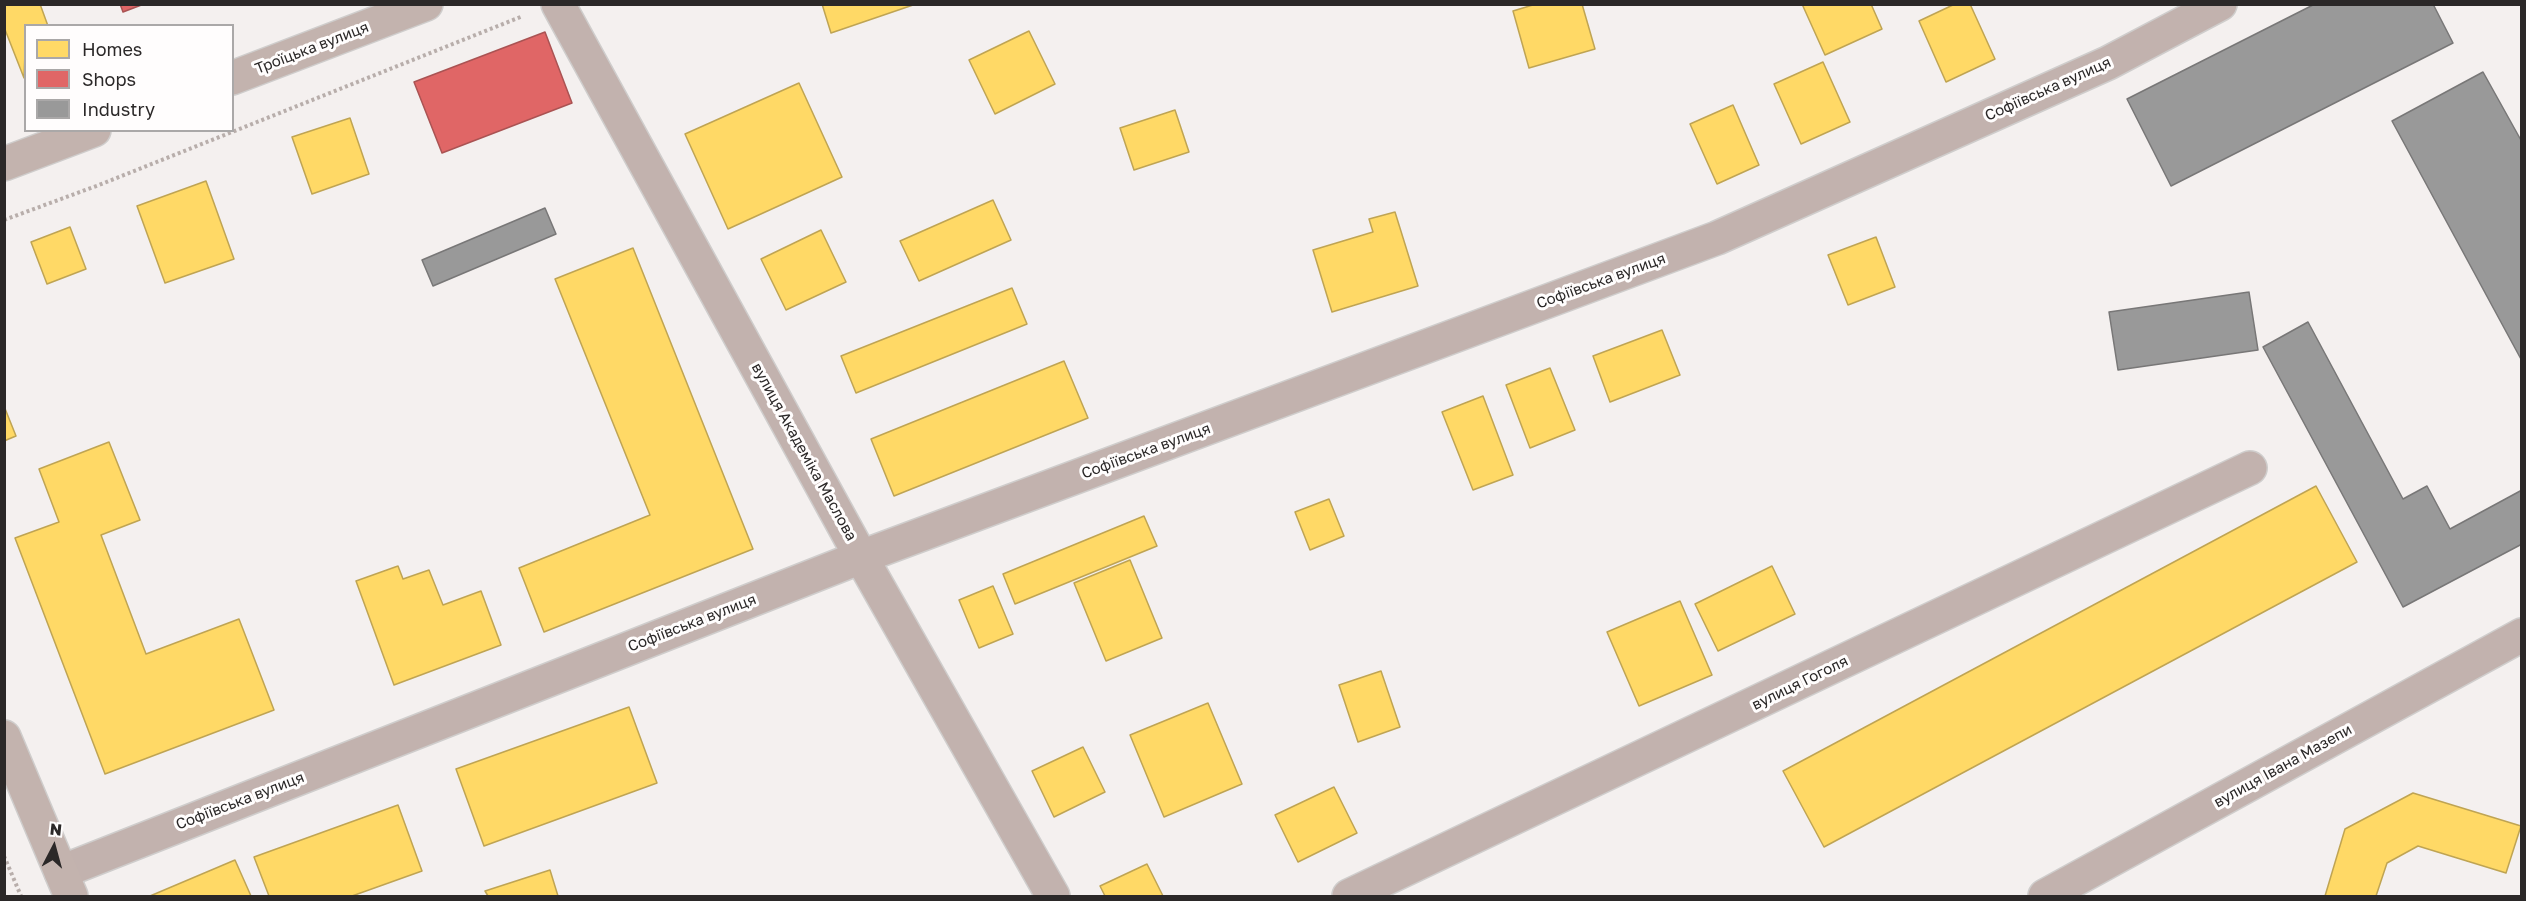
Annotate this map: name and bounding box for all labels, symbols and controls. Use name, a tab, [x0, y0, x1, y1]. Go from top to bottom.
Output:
street label: Троїцька вулиця	[253, 18, 371, 78]
legend	[24, 24, 234, 132]
text: Homes	[82, 38, 142, 60]
street label: Софіївська вулиця	[1982, 53, 2114, 125]
text: Shops	[82, 68, 136, 90]
text: Industry	[82, 98, 155, 120]
street label: Софіївська вулиця	[1534, 249, 1668, 313]
street label: вулиця Академіка Маслова	[748, 360, 860, 544]
street label: Софіївська вулиця	[1079, 419, 1213, 483]
street label: Софіївська вулиця	[625, 590, 759, 656]
street label: вулиця Гоголя	[1749, 652, 1851, 714]
street label: вулиця Івана Мазепи	[2211, 721, 2355, 811]
street label: Софіївська вулиця	[173, 768, 307, 834]
north arrow	[24, 817, 84, 877]
text: N	[49, 819, 63, 840]

